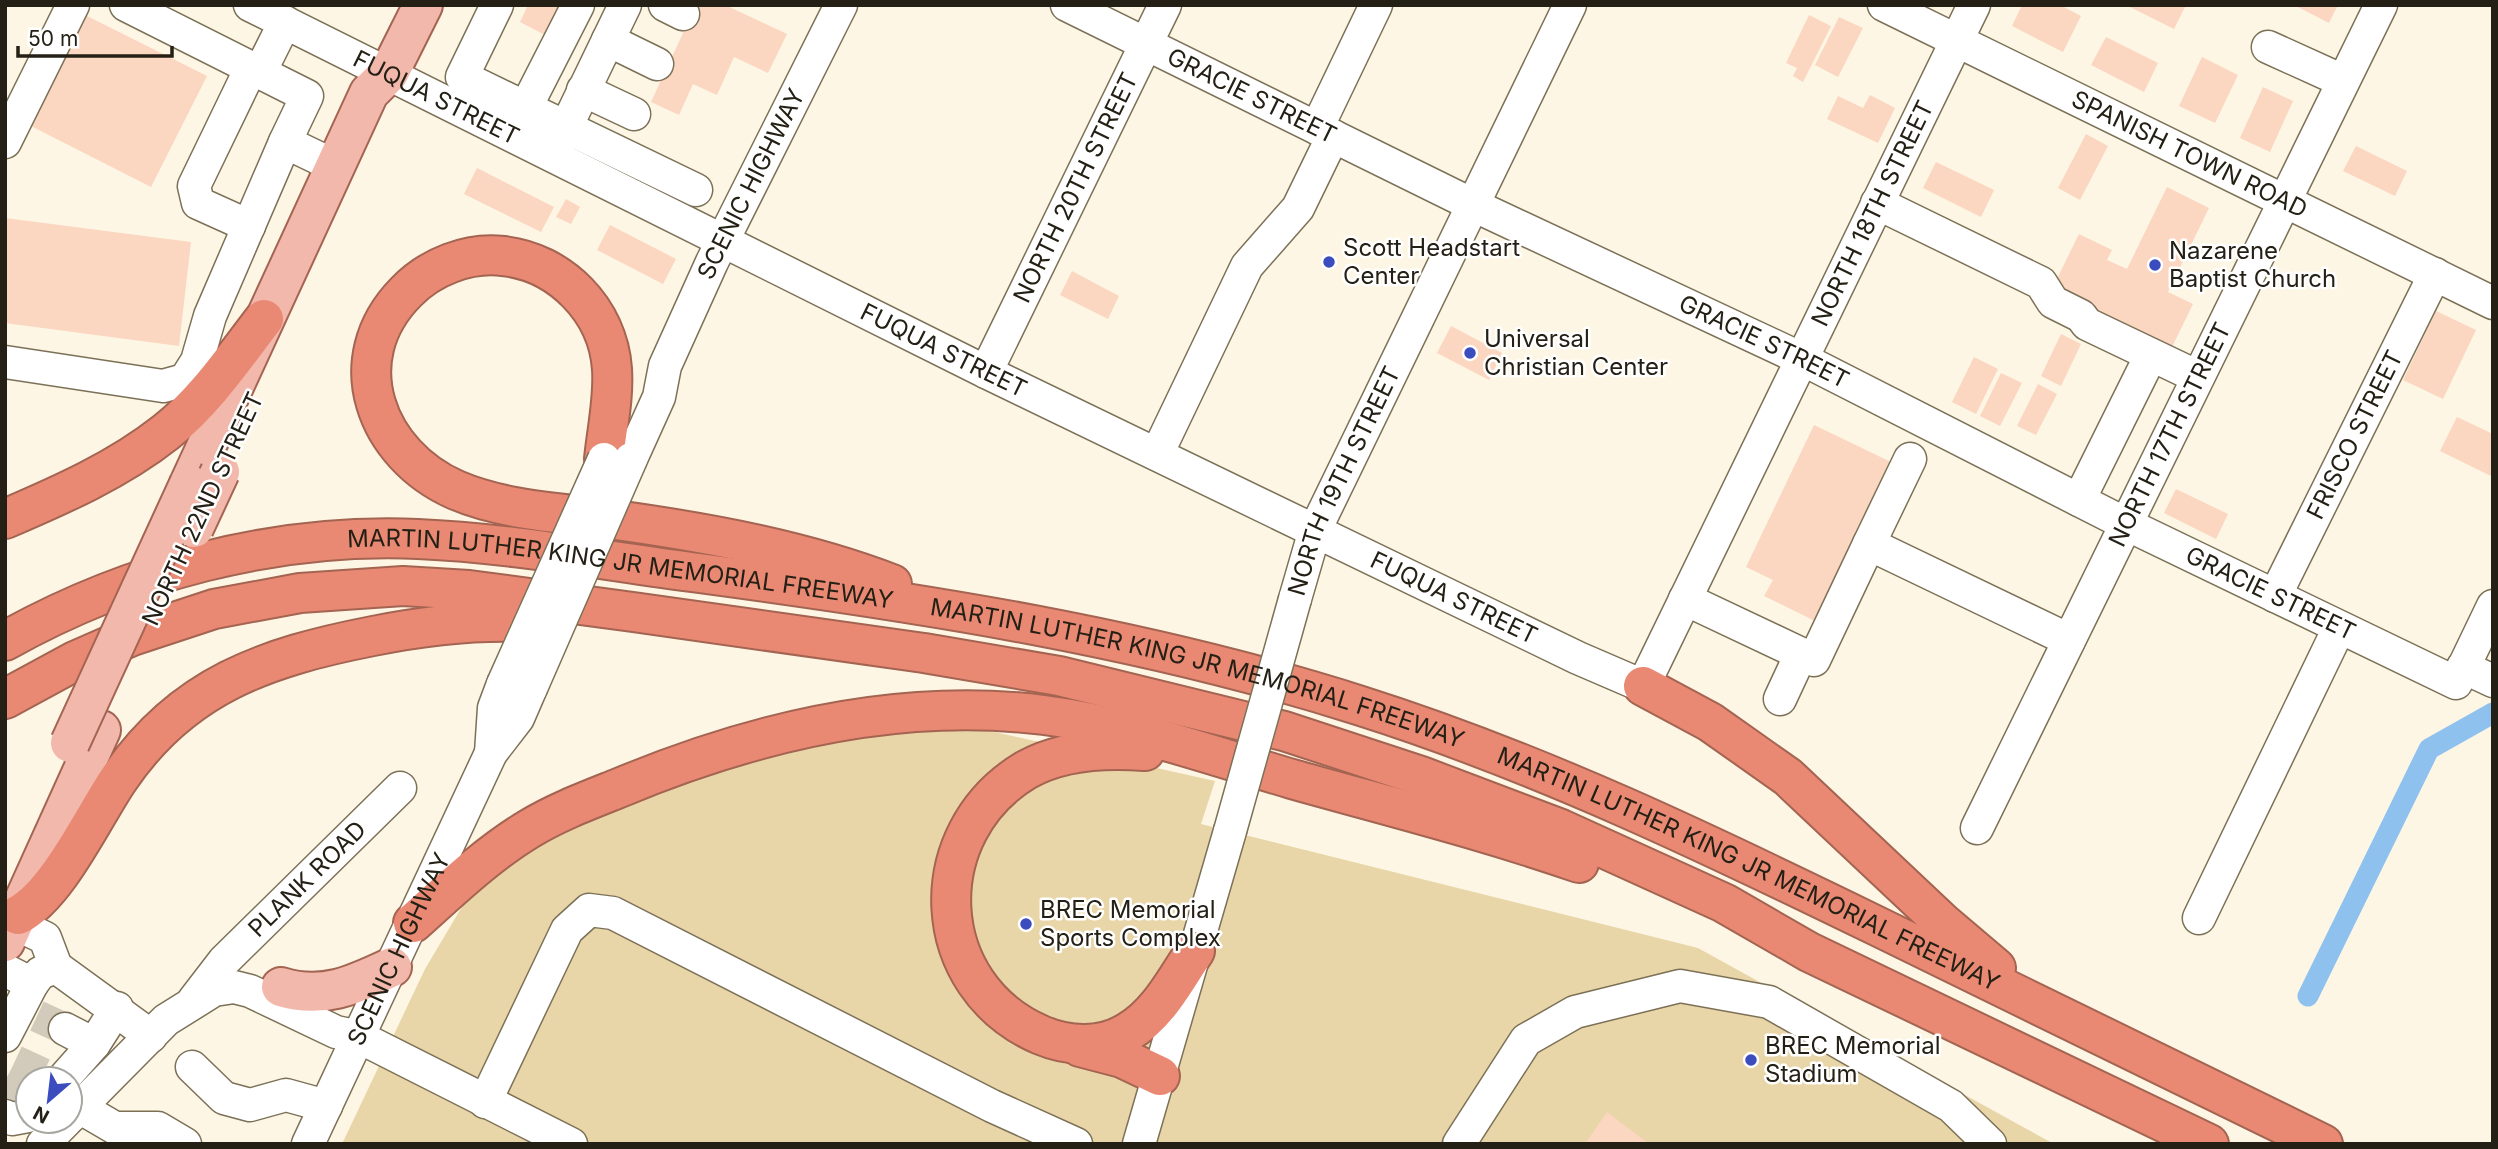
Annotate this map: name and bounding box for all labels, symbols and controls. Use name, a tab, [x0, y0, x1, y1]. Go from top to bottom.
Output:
scale bar	[18, 14, 172, 58]
text: 50 m	[28, 26, 78, 51]
street label: GRACIE STREET	[1163, 42, 1341, 149]
street label: FUQUA STREET	[349, 44, 524, 151]
street label: NORTH 20TH STREET	[1007, 68, 1144, 307]
street label: SCENIC HIGHWAY	[691, 84, 811, 284]
street label: SPANISH TOWN ROAD	[2067, 84, 2312, 224]
street label: NORTH 18TH STREET	[1805, 96, 1939, 331]
place label: Scott Headstart Center	[1343, 233, 1520, 290]
place label: Nazarene Baptist Church	[2169, 236, 2336, 293]
marker: Scott Headstart Center	[1321, 254, 1337, 270]
marker: Nazarene Baptist Church	[2147, 257, 2163, 273]
street label: GRACIE STREET	[1674, 288, 1854, 394]
street label: FUQUA STREET	[856, 297, 1032, 404]
street label: NORTH 17TH STREET	[2102, 318, 2237, 551]
place label: Universal Christian Center	[1484, 324, 1668, 381]
marker: Universal Christian Center	[1462, 345, 1478, 361]
street label: FRISCO STREET	[2301, 345, 2409, 524]
street label: NORTH 19TH STREET	[1282, 362, 1406, 599]
street label: NORTH 22ND STREET	[136, 388, 269, 630]
street label: MARTIN LUTHER KING JR MEMORIAL FREEWAY	[347, 523, 895, 615]
street label: GRACIE STREET	[2181, 540, 2360, 646]
street label: FUQUA STREET	[1366, 545, 1542, 650]
street label: MARTIN LUTHER KING JR MEMORIAL FREEWAY	[928, 592, 1468, 754]
street label: MARTIN LUTHER KING JR MEMORIAL FREEWAY	[1493, 741, 2004, 997]
street label: PLANK ROAD	[242, 815, 372, 943]
street label: SCENIC HIGHWAY	[341, 848, 456, 1050]
place label: BREC Memorial Sports Complex	[1040, 895, 1221, 952]
marker: BREC Memorial Sports Complex	[1018, 916, 1034, 932]
place label: BREC Memorial Stadium	[1765, 1031, 1940, 1088]
marker: BREC Memorial Stadium	[1743, 1052, 1759, 1068]
north arrow	[14, 1065, 84, 1135]
text: N	[29, 1101, 53, 1128]

